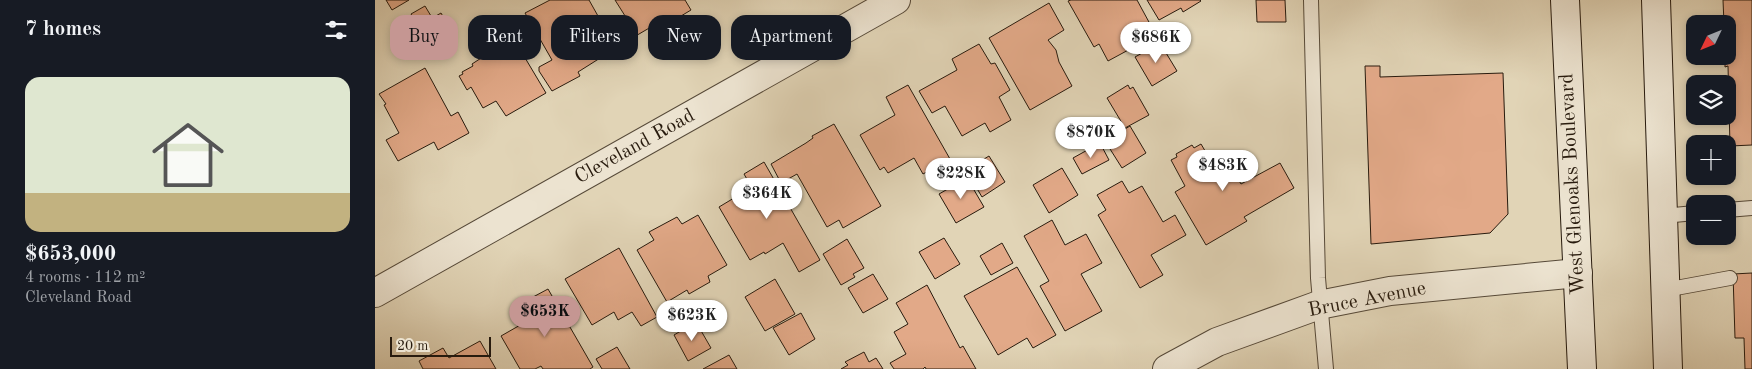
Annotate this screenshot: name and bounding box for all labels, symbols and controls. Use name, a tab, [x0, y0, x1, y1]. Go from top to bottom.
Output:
chip: Buy	[390, 15, 458, 60]
chip: Rent	[468, 15, 541, 60]
chip: Filters	[551, 15, 638, 60]
chip: New	[648, 15, 721, 60]
chip: Apartment	[731, 15, 851, 60]
north arrow	[1686, 15, 1736, 65]
map controls	[1686, 15, 1736, 245]
icon: filters	[322, 16, 350, 44]
text: 7 homes	[25, 19, 101, 40]
pin: $686K	[1121, 22, 1191, 64]
text: $686K	[1131, 30, 1181, 46]
street label: West Glenoaks Boulevard	[1557, 73, 1589, 295]
button: layers	[1686, 75, 1736, 125]
street label: Cleveland Road	[572, 106, 698, 188]
icon: home	[143, 110, 233, 200]
pin: $870K	[1056, 116, 1126, 159]
text: $870K	[1066, 125, 1116, 141]
button: +	[1686, 135, 1736, 185]
pin: $483K	[1188, 150, 1258, 192]
pin: $228K	[926, 158, 996, 200]
text: $483K	[1198, 158, 1248, 174]
text: $228K	[936, 166, 986, 182]
pin: $364K	[732, 178, 802, 220]
text: $364K	[742, 186, 792, 202]
button: −	[1686, 195, 1736, 245]
text: $653,000	[25, 244, 116, 265]
text: 4 rooms · 112 m²	[25, 270, 145, 286]
street label: Bruce Avenue	[1306, 279, 1428, 321]
text: Cleveland Road	[25, 290, 132, 306]
pin: $653K	[510, 296, 580, 338]
pin: $623K	[657, 300, 727, 342]
text: $653K	[520, 304, 570, 320]
text: $623K	[667, 308, 717, 324]
scale bar	[390, 334, 491, 357]
text: 20 m	[397, 339, 428, 353]

